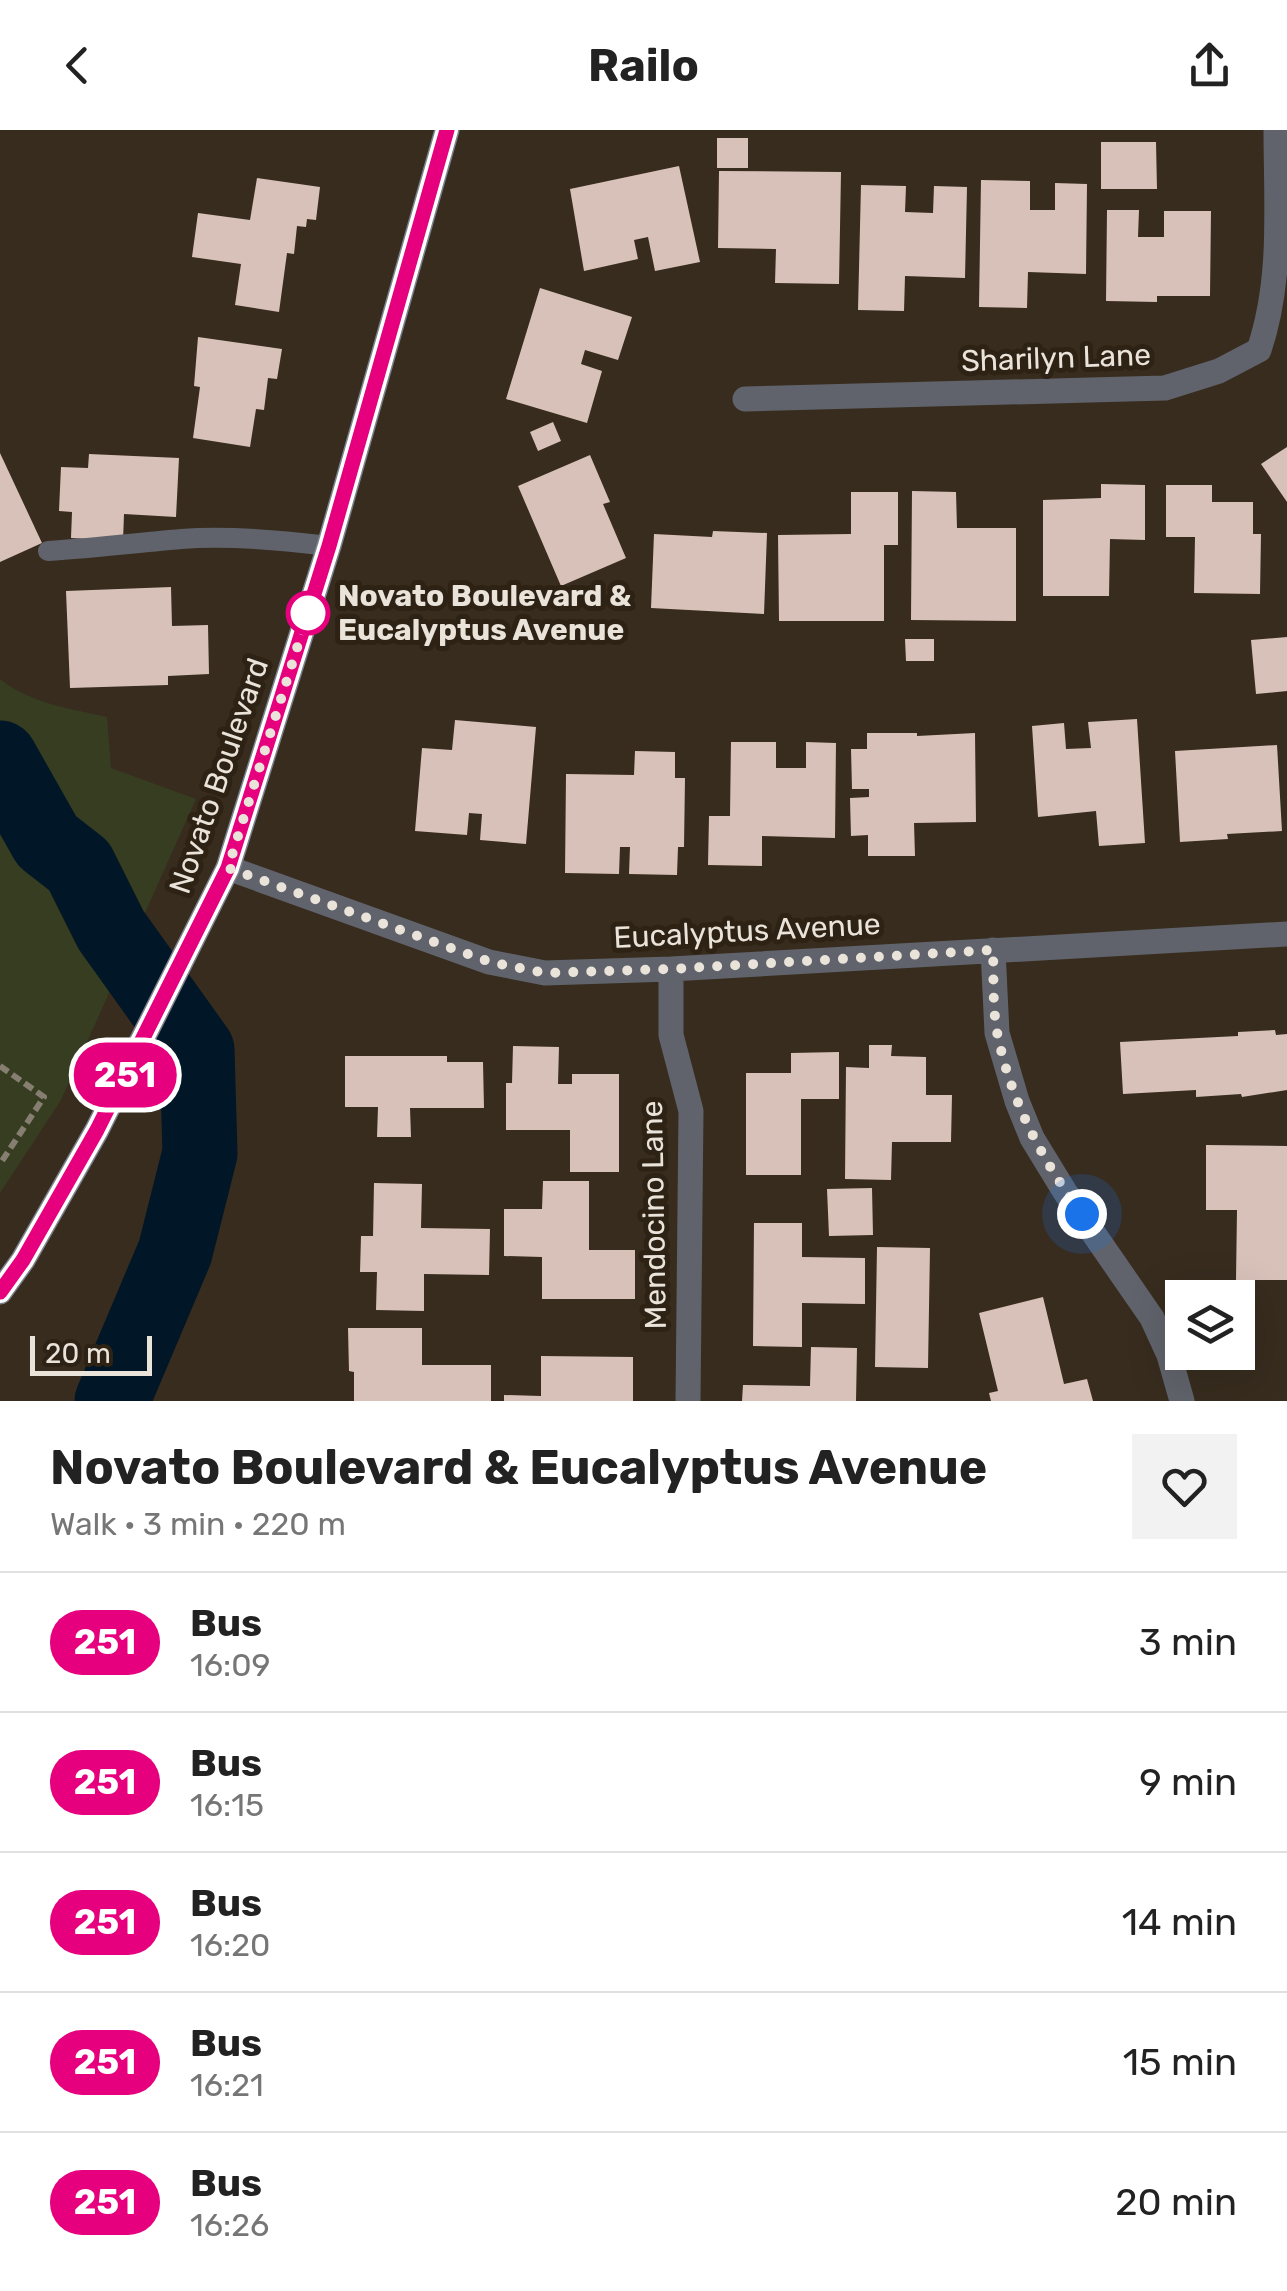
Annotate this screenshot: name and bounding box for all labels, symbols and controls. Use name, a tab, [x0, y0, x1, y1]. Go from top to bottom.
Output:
icon: back	[50, 38, 105, 93]
icon: share	[1182, 38, 1237, 93]
text: Railo	[588, 39, 699, 92]
street label: Sharilyn Lane	[960, 337, 1152, 379]
place label: Novato Boulevard & Eucalyptus Avenue	[338, 578, 631, 648]
marker: Novato Boulevard & Eucalyptus Avenue	[287, 592, 329, 634]
street label: Novato Boulevard	[162, 654, 276, 898]
street label: Eucalyptus Avenue	[613, 906, 881, 956]
line badge: 251	[68, 1042, 182, 1108]
text: 251	[94, 1054, 156, 1096]
street label: Mendocino Lane	[634, 1100, 674, 1330]
your location	[1057, 1189, 1107, 1239]
map controls	[1165, 1280, 1255, 1370]
button: layers	[1165, 1280, 1255, 1370]
scale bar	[30, 1331, 152, 1376]
text: 20 m	[45, 1337, 111, 1370]
button: heart	[1132, 1434, 1237, 1539]
text: Novato Boulevard & Eucalyptus Avenue	[50, 1439, 987, 1496]
text: Walk · 3 min · 220 m	[50, 1505, 346, 1543]
text: Bus	[190, 1600, 262, 1646]
text: 3 min	[1139, 1619, 1237, 1665]
text: 251	[74, 1621, 136, 1663]
text: 16:09	[190, 1646, 270, 1684]
text: Bus	[190, 1740, 262, 1786]
text: 9 min	[1139, 1759, 1237, 1805]
text: 251	[74, 1761, 136, 1803]
text: 16:15	[190, 1786, 264, 1824]
text: Bus	[190, 1880, 262, 1926]
text: 14 min	[1122, 1899, 1237, 1945]
text: 251	[74, 1901, 136, 1943]
text: 16:20	[190, 1926, 270, 1964]
text: Bus	[190, 2020, 262, 2066]
text: 15 min	[1123, 2039, 1237, 2085]
text: 251	[74, 2041, 136, 2083]
text: 16:21	[190, 2066, 264, 2104]
text: Bus	[190, 2160, 262, 2206]
text: 20 min	[1115, 2179, 1237, 2225]
text: 251	[74, 2181, 136, 2223]
text: 16:26	[190, 2206, 269, 2244]

